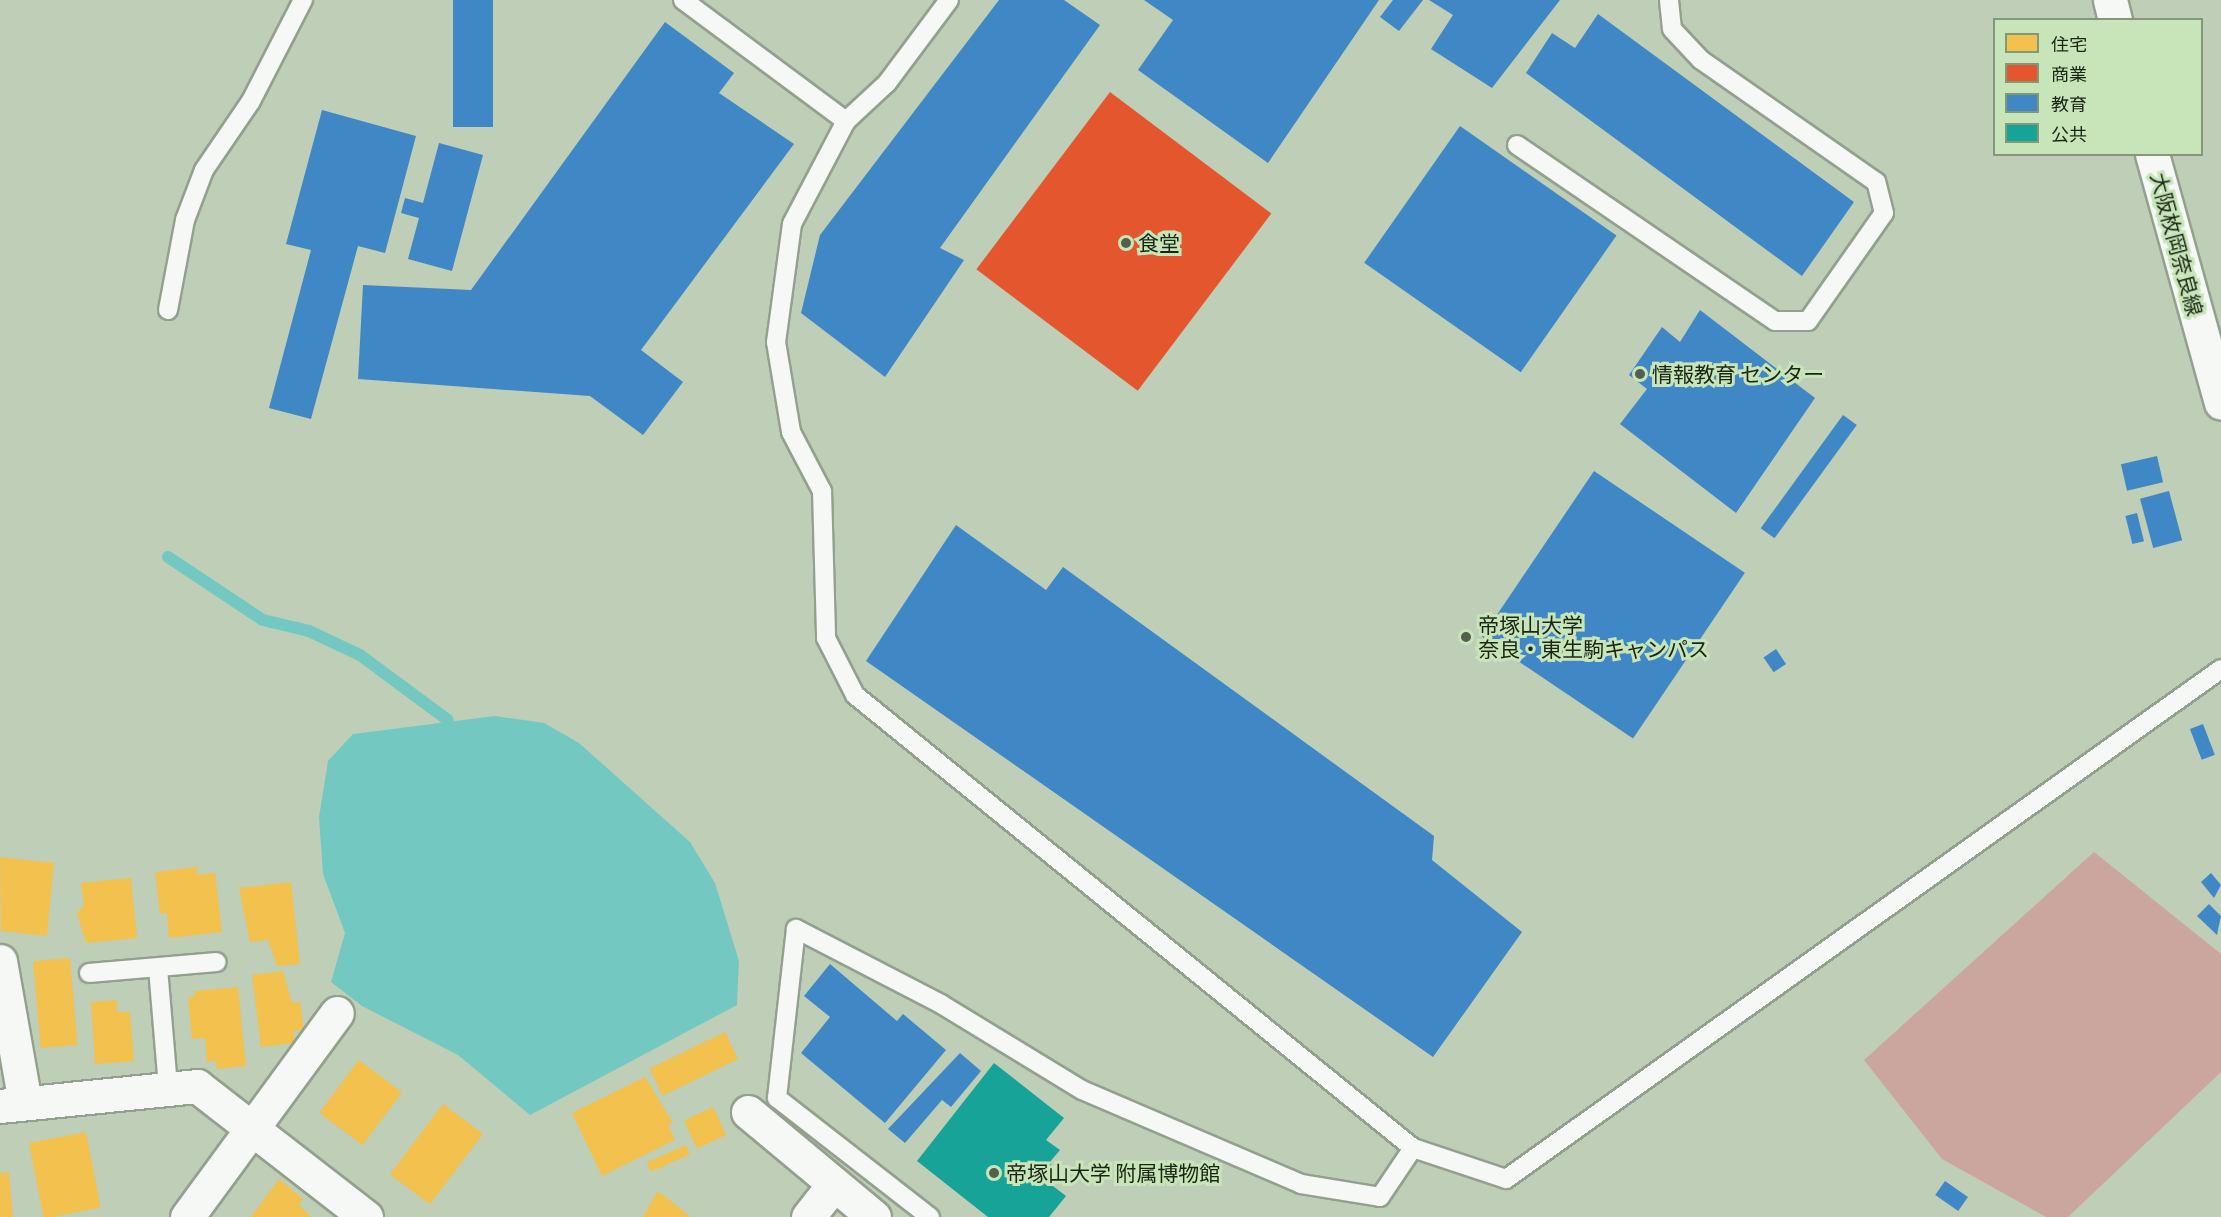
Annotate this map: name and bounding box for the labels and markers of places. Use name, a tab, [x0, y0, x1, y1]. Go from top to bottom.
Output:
place label: 食堂	[1138, 230, 1180, 256]
marker: 食堂	[1119, 236, 1133, 250]
place label: 情報教育 センター	[1652, 361, 1824, 387]
marker: 情報教育 センター	[1633, 367, 1647, 381]
place label: 帝塚山大学 奈良・東生駒キャンパス	[1478, 612, 1709, 662]
marker: 帝塚山大学 奈良・東生駒キャンパス	[1459, 630, 1473, 644]
place label: 帝塚山大学 附属博物館	[1006, 1160, 1220, 1186]
marker: 帝塚山大学 附属博物館	[987, 1166, 1001, 1180]

